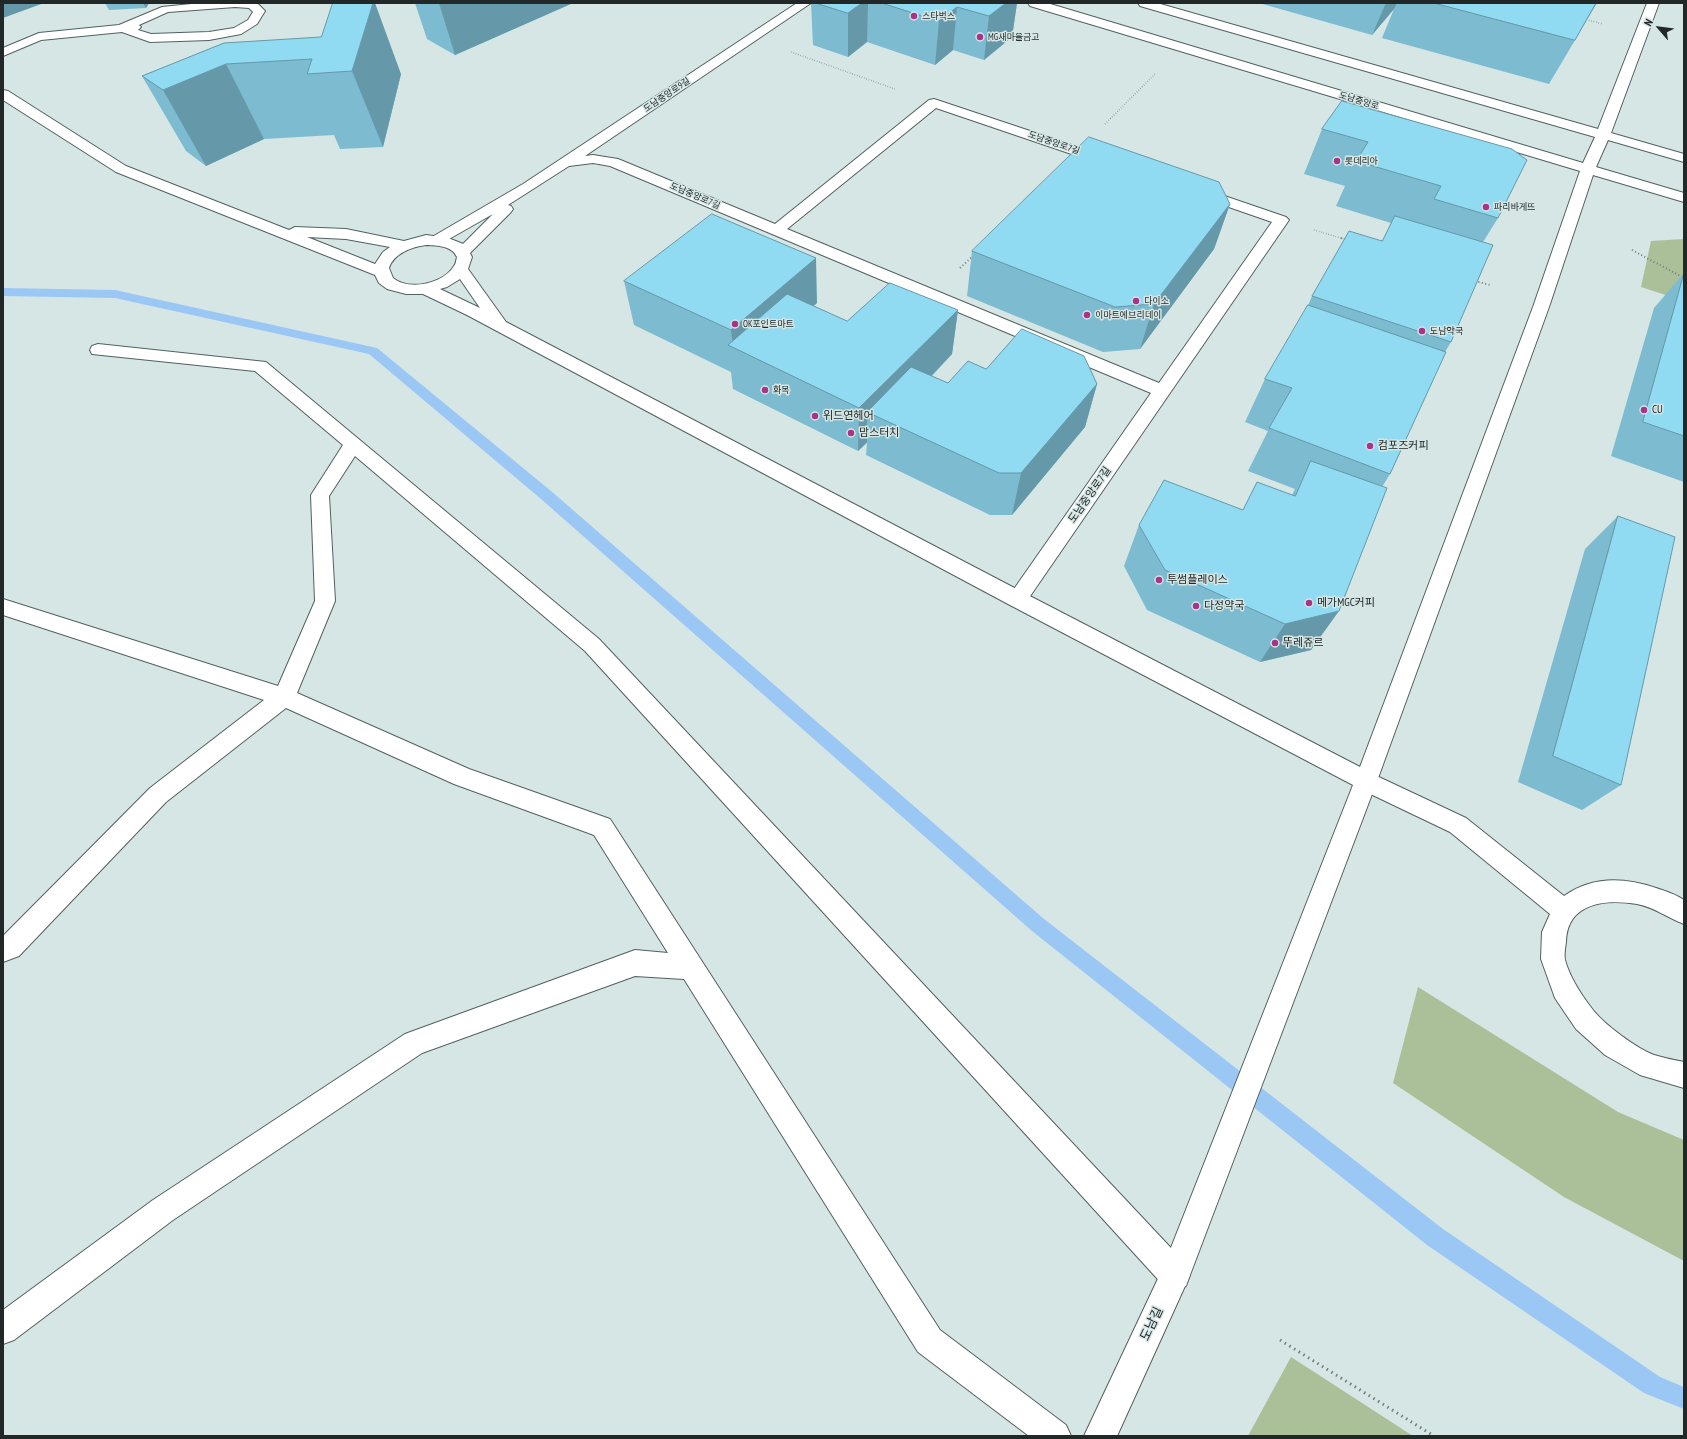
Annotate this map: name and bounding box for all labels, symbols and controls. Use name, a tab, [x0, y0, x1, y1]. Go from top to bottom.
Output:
north arrow	[1639, 8, 1679, 48]
marker: 스타벅스	[909, 11, 919, 21]
place label: 스타벅스	[922, 11, 955, 21]
text: N	[1641, 16, 1656, 28]
marker: MG새마을금고	[975, 32, 985, 42]
place label: MG새마을금고	[988, 32, 1040, 42]
street label: 도남중앙로9길	[642, 76, 692, 114]
street label: 도남중앙로	[1338, 90, 1380, 112]
street label: 도남중앙로7길	[1027, 129, 1081, 157]
marker: 롯데리아	[1332, 156, 1342, 166]
place label: 롯데리아	[1345, 156, 1378, 166]
street label: 도남중앙로7길	[668, 181, 722, 211]
marker: 파리바게뜨	[1481, 202, 1491, 212]
place label: 파리바게뜨	[1494, 202, 1535, 212]
marker: 다이소	[1131, 296, 1141, 306]
place label: 다이소	[1144, 296, 1169, 306]
marker: 이마트에브리데이	[1082, 310, 1092, 320]
place label: 이마트에브리데이	[1095, 310, 1161, 320]
marker: OK포인트마트	[730, 319, 740, 329]
place label: OK포인트마트	[743, 319, 794, 329]
marker: 도남약국	[1417, 326, 1427, 336]
place label: 도남약국	[1430, 326, 1463, 336]
marker: 화목	[760, 385, 770, 395]
place label: 화목	[773, 385, 790, 395]
place label: CU	[1652, 403, 1663, 417]
marker: CU	[1639, 405, 1649, 415]
place label: 위드연헤어	[823, 409, 874, 423]
marker: 위드연헤어	[810, 411, 820, 421]
place label: 맘스터치	[859, 426, 899, 440]
marker: 맘스터치	[846, 428, 856, 438]
place label: 컴포즈커피	[1378, 439, 1429, 453]
marker: 컴포즈커피	[1365, 441, 1375, 451]
street label: 도남중앙로7길	[1066, 464, 1114, 526]
place label: 투썸플레이스	[1167, 573, 1228, 587]
marker: 투썸플레이스	[1154, 575, 1164, 585]
place label: 메가MGC커피	[1317, 596, 1375, 610]
marker: 메가MGC커피	[1304, 598, 1314, 608]
place label: 다정약국	[1204, 599, 1244, 613]
marker: 다정약국	[1191, 601, 1201, 611]
place label: 뚜레쥬르	[1283, 636, 1323, 650]
marker: 뚜레쥬르	[1270, 638, 1280, 648]
street label: 도남길	[1137, 1304, 1167, 1344]

